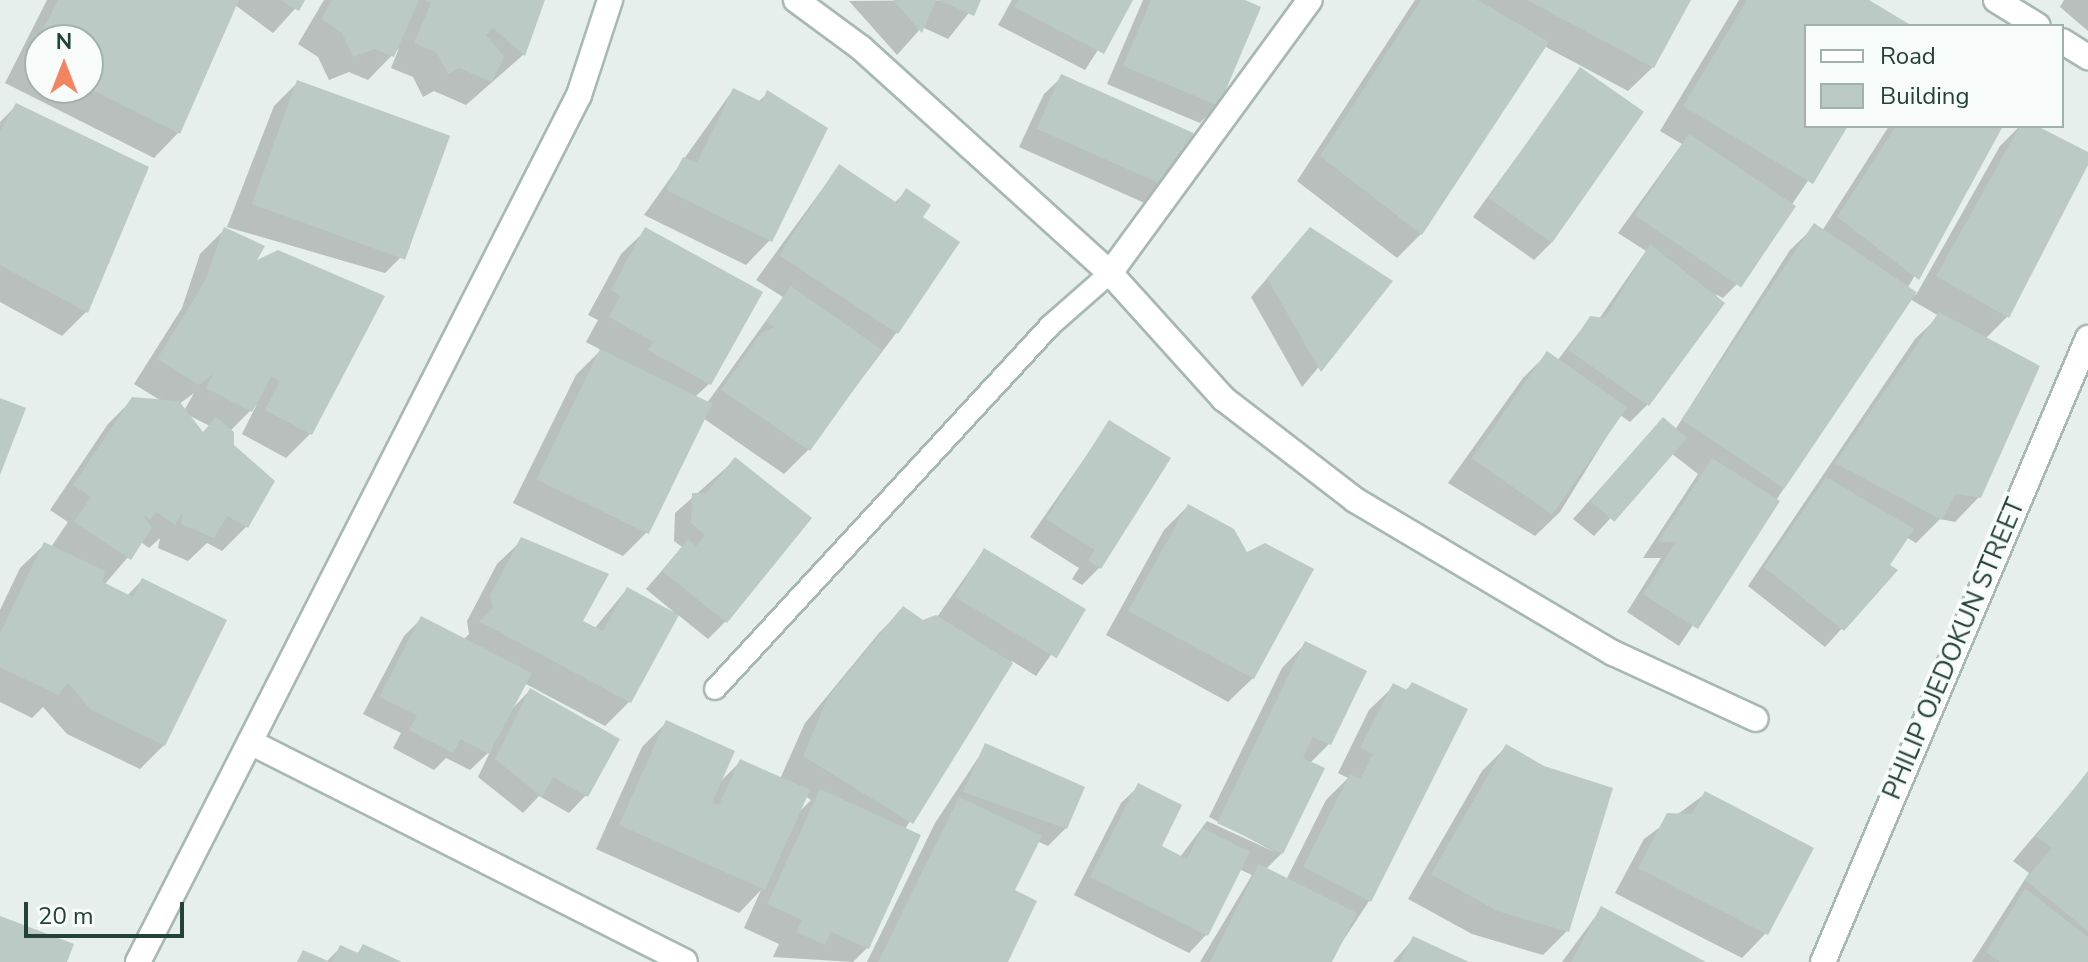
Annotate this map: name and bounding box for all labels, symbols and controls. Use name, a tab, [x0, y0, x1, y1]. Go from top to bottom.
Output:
north arrow	[24, 24, 104, 104]
legend	[1804, 24, 2064, 128]
text: N	[56, 27, 72, 57]
text: Road	[1880, 40, 1936, 72]
text: Building	[1880, 80, 1970, 112]
street label: PHILIP OJEDOKUN STREET	[1876, 494, 2032, 804]
scale bar	[28, 886, 188, 936]
text: 20 m	[38, 900, 94, 932]

